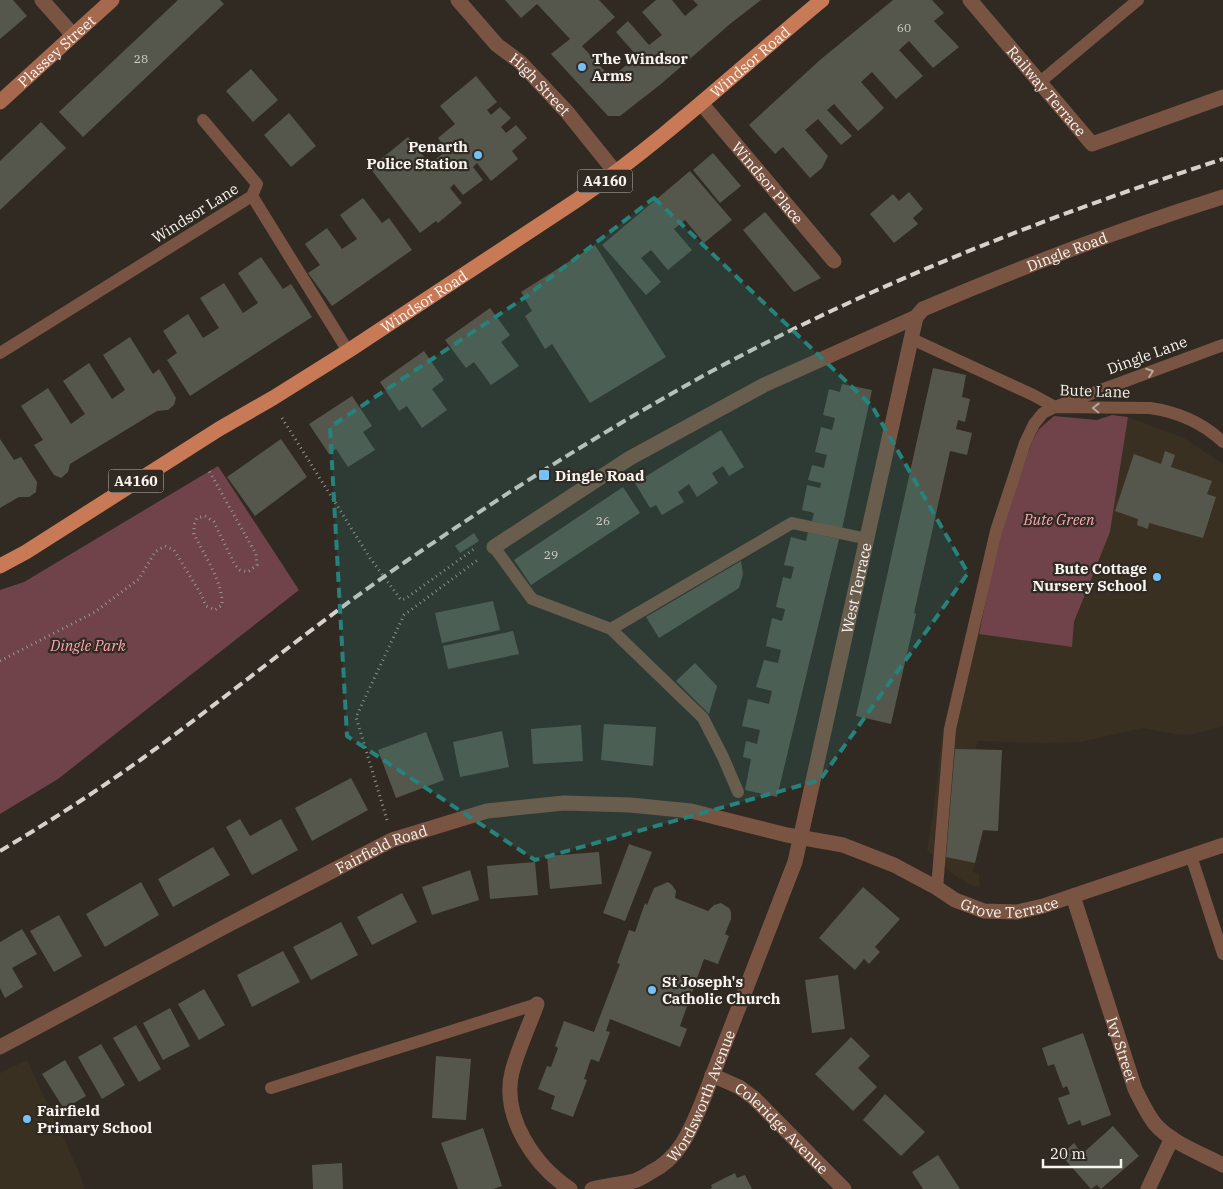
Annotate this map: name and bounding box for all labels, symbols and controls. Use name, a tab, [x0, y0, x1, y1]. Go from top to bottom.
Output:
street label: Plassey Street	[13, 11, 99, 91]
house number: 60	[897, 20, 911, 35]
street label: Windsor Road	[706, 22, 794, 101]
street label: Railway Terrace	[1003, 42, 1091, 140]
street label: High Street	[506, 48, 575, 119]
place label: The Windsor Arms	[592, 49, 689, 85]
house number: 28	[134, 51, 148, 66]
marker: The Windsor Arms	[576, 61, 588, 73]
place label: Penarth Police Station	[367, 137, 468, 173]
street label: Windsor Place	[728, 138, 808, 227]
marker: Penarth Police Station	[472, 149, 484, 161]
road number: A4160	[578, 170, 632, 192]
street label: Windsor Lane	[148, 179, 242, 247]
street label: Dingle Road	[1024, 227, 1110, 275]
street label: Windsor Road	[377, 266, 471, 336]
street label: Dingle Lane	[1104, 332, 1190, 378]
one-way arrow	[1145, 368, 1153, 378]
street label: Bute Lane	[1059, 380, 1131, 402]
one-way arrow	[1091, 403, 1099, 413]
place label: Dingle Road	[555, 466, 645, 485]
marker: Dingle Road	[537, 468, 551, 482]
road number: A4160	[108, 470, 164, 492]
park label: Bute Green	[1022, 510, 1095, 529]
house number: 26	[596, 513, 610, 528]
street label: West Terrace	[837, 541, 875, 635]
house number: 29	[544, 547, 558, 562]
place label: Bute Cottage Nursery School	[1032, 559, 1147, 595]
marker: Bute Cottage Nursery School	[1151, 571, 1163, 583]
park label: Dingle Park	[49, 636, 126, 655]
street label: Fairfield Road	[332, 820, 429, 877]
street label: Grove Terrace	[958, 892, 1061, 922]
place label: St Joseph's Catholic Church	[662, 972, 781, 1008]
marker: St Joseph's Catholic Church	[646, 984, 658, 996]
street label: Ivy Street	[1103, 1014, 1142, 1084]
street label: Wordsworth Avenue	[662, 1027, 739, 1166]
street label: Coleridge Avenue	[732, 1078, 833, 1178]
place label: Fairfield Primary School	[37, 1101, 152, 1137]
marker: Fairfield Primary School	[21, 1113, 33, 1125]
scale bar	[1043, 1136, 1120, 1168]
text: 20 m	[1050, 1144, 1086, 1163]

